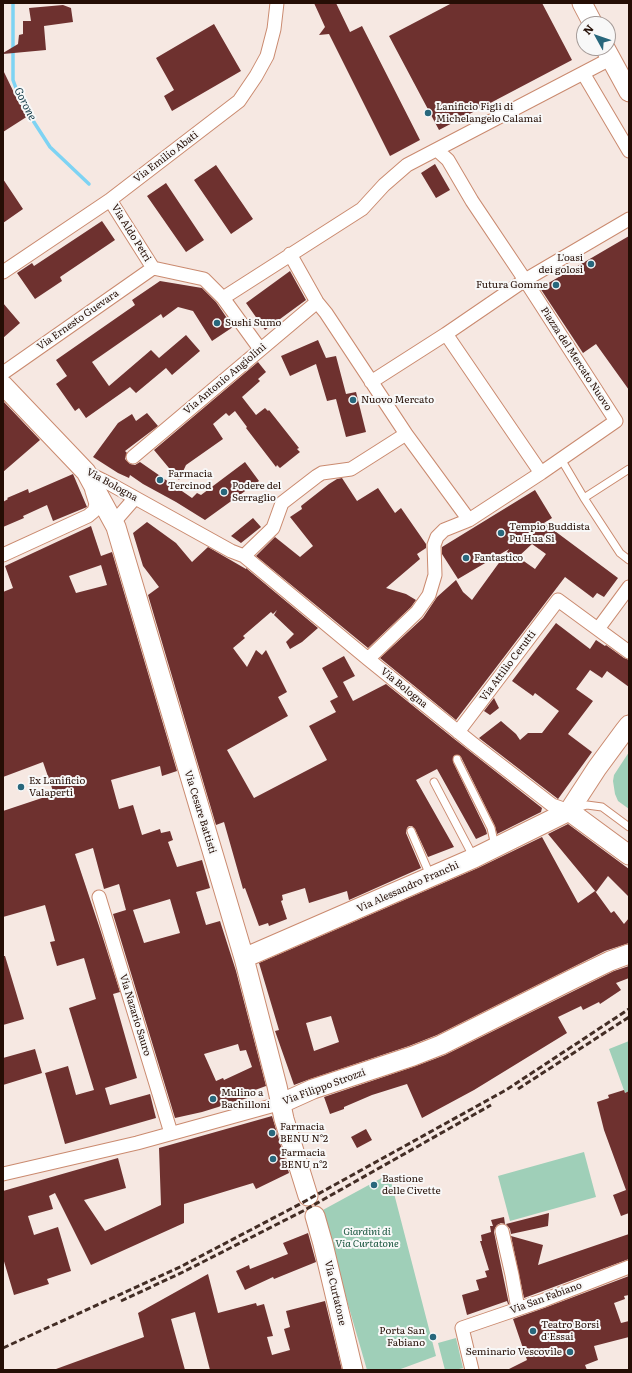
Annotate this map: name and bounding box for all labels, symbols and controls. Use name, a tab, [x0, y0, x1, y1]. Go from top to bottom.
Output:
north arrow	[576, 16, 616, 56]
text: N	[578, 20, 597, 38]
water label: Gorone	[11, 85, 39, 123]
place label: Lanificio Figli di Michelangelo Calamai	[436, 101, 542, 124]
marker: Lanificio Figli di Michelangelo Calamai	[423, 108, 433, 118]
street label: Via Emilio Abati	[131, 129, 201, 185]
street label: Via Aldo Petri	[109, 202, 153, 264]
place label: L'oasi dei golosi	[539, 252, 583, 276]
marker: L'oasi dei golosi	[586, 259, 596, 269]
place label: Futura Gomme	[476, 279, 548, 291]
marker: Futura Gomme	[551, 280, 561, 290]
street label: Via Ernesto Guevara	[35, 287, 121, 353]
street label: Piazza del Mercato Nuovo	[538, 305, 614, 413]
place label: Sushi Sumo	[225, 317, 281, 329]
marker: Sushi Sumo	[212, 318, 222, 328]
street label: Via Antonio Angiolini	[181, 341, 269, 417]
place label: Nuovo Mercato	[361, 394, 434, 406]
marker: Nuovo Mercato	[348, 395, 358, 405]
street label: Via Bologna	[84, 466, 140, 504]
place label: Farmacia Tercinod	[168, 468, 213, 492]
marker: Farmacia Tercinod	[155, 475, 165, 485]
place label: Podere del Serraglio	[232, 480, 281, 504]
marker: Podere del Serraglio	[219, 487, 229, 497]
place label: Tempio Buddista Pu Hua Si	[509, 521, 590, 544]
marker: Tempio Buddista Pu Hua Si	[496, 528, 506, 538]
place label: Fantastico	[474, 552, 523, 564]
marker: Fantastico	[461, 553, 471, 563]
street label: Via Attilio Cerutti	[478, 628, 538, 704]
street label: Via Bologna	[378, 665, 430, 711]
street label: Via Cesare Battisti	[182, 769, 218, 855]
place label: Ex Lanificio Valaperti	[29, 775, 85, 798]
marker: Ex Lanificio Valaperti	[16, 782, 26, 792]
street label: Via Alessandro Franchi	[355, 859, 461, 915]
street label: Via Nazario Sauro	[117, 973, 153, 1057]
street label: Via Filippo Strozzi	[281, 1066, 367, 1108]
place label: Mulino a Bachilloni	[221, 1087, 270, 1110]
marker: Mulino a Bachilloni	[208, 1094, 218, 1104]
place label: Farmacia BENU N°2	[280, 1121, 328, 1144]
marker: Farmacia BENU N°2	[267, 1128, 277, 1138]
place label: Farmacia BENU n°2	[281, 1147, 327, 1170]
marker: Farmacia BENU n°2	[268, 1154, 278, 1164]
place label: Bastione delle Civette	[382, 1173, 441, 1196]
marker: Bastione delle Civette	[369, 1180, 379, 1190]
park label: Giardini di Via Curtatone	[335, 1226, 399, 1250]
street label: Via Curtatone	[322, 1259, 348, 1327]
street label: Via San Fabiano	[508, 1279, 584, 1317]
place label: Teatro Borsi d'Essai	[541, 1319, 599, 1342]
place label: Porta San Fabiano	[379, 1325, 425, 1348]
marker: Teatro Borsi d'Essai	[528, 1326, 538, 1336]
marker: Porta San Fabiano	[428, 1332, 438, 1342]
place label: Seminario Vescovile	[466, 1346, 562, 1358]
marker: Seminario Vescovile	[565, 1347, 575, 1357]

